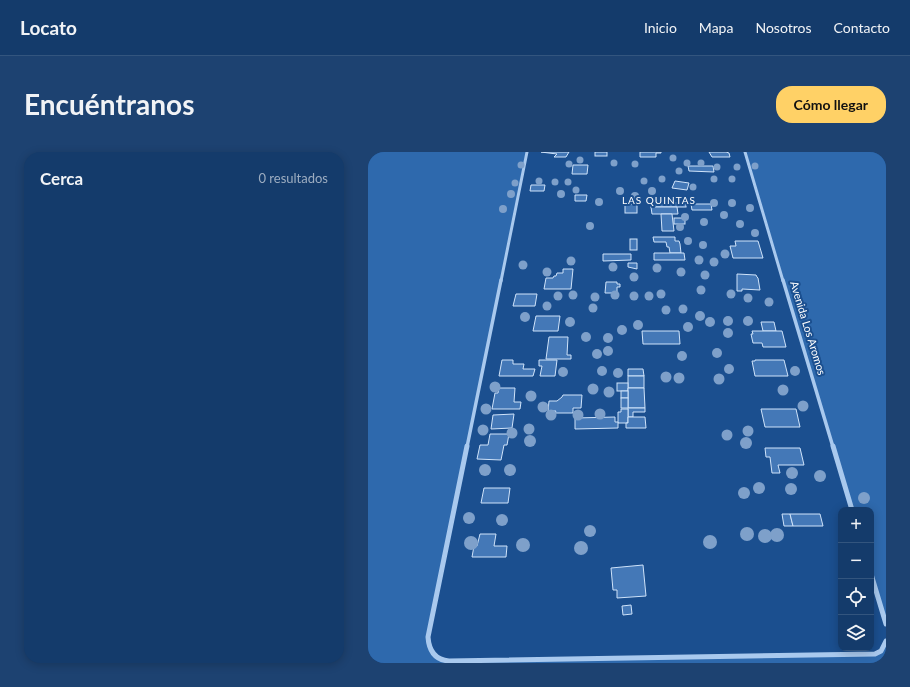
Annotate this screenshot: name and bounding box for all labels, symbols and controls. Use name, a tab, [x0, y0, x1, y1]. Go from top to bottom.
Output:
text: Locato	[20, 16, 77, 39]
text: Inicio	[644, 19, 677, 36]
text: Mapa	[699, 19, 733, 36]
text: Nosotros	[755, 19, 812, 36]
text: Contacto	[834, 19, 890, 36]
button: Cómo llegar	[776, 86, 886, 123]
text: Encuéntranos	[24, 87, 195, 121]
text: Cerca	[40, 168, 83, 189]
text: 0 resultados	[258, 170, 328, 186]
district label: LAS QUINTAS	[622, 194, 696, 206]
street label: Avenida Los Aromos	[788, 279, 829, 377]
map controls	[838, 507, 874, 651]
button: +	[838, 507, 874, 543]
button: −	[838, 543, 874, 579]
button: locate	[838, 579, 874, 615]
button: layers	[838, 615, 874, 651]

